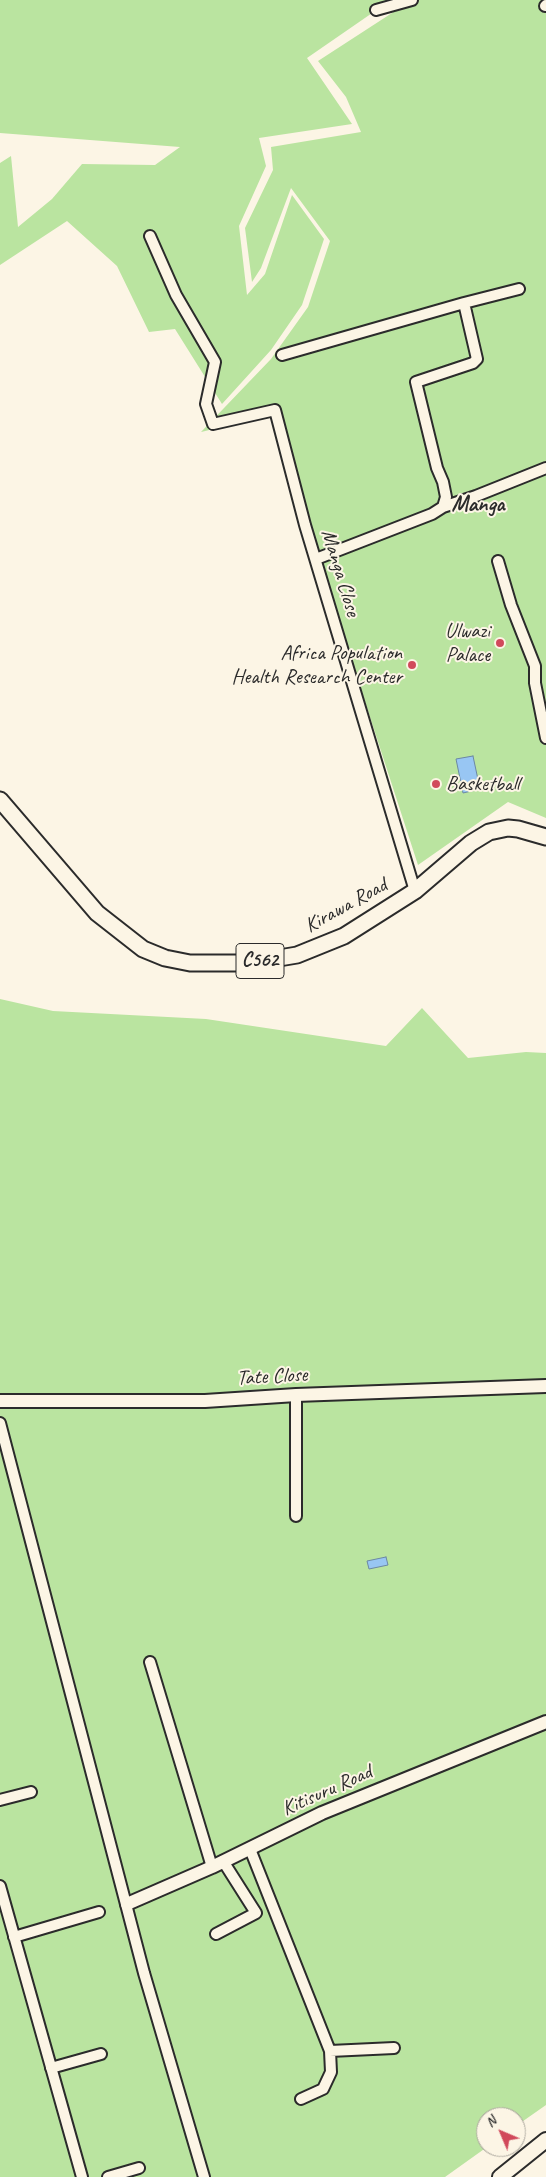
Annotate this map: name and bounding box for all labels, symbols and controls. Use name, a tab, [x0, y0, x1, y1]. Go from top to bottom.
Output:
district label: Manga	[452, 492, 504, 518]
street label: Manga Close	[315, 526, 365, 620]
place label: Ulwazi Palace	[445, 618, 490, 668]
marker: Ulwazi Palace	[494, 637, 506, 649]
place label: Africa Population Health Research Center	[232, 640, 402, 690]
marker: Africa Population Health Research Center	[406, 659, 418, 671]
place label: Basketball	[446, 771, 520, 797]
marker: Basketball	[430, 778, 442, 790]
street label: Kirawa Road	[300, 873, 392, 939]
road number: C562	[236, 944, 284, 978]
street label: Tate Close	[236, 1363, 308, 1391]
street label: Kitisuru Road	[278, 1760, 376, 1822]
north arrow	[476, 2107, 526, 2157]
text: N	[482, 2113, 500, 2131]

